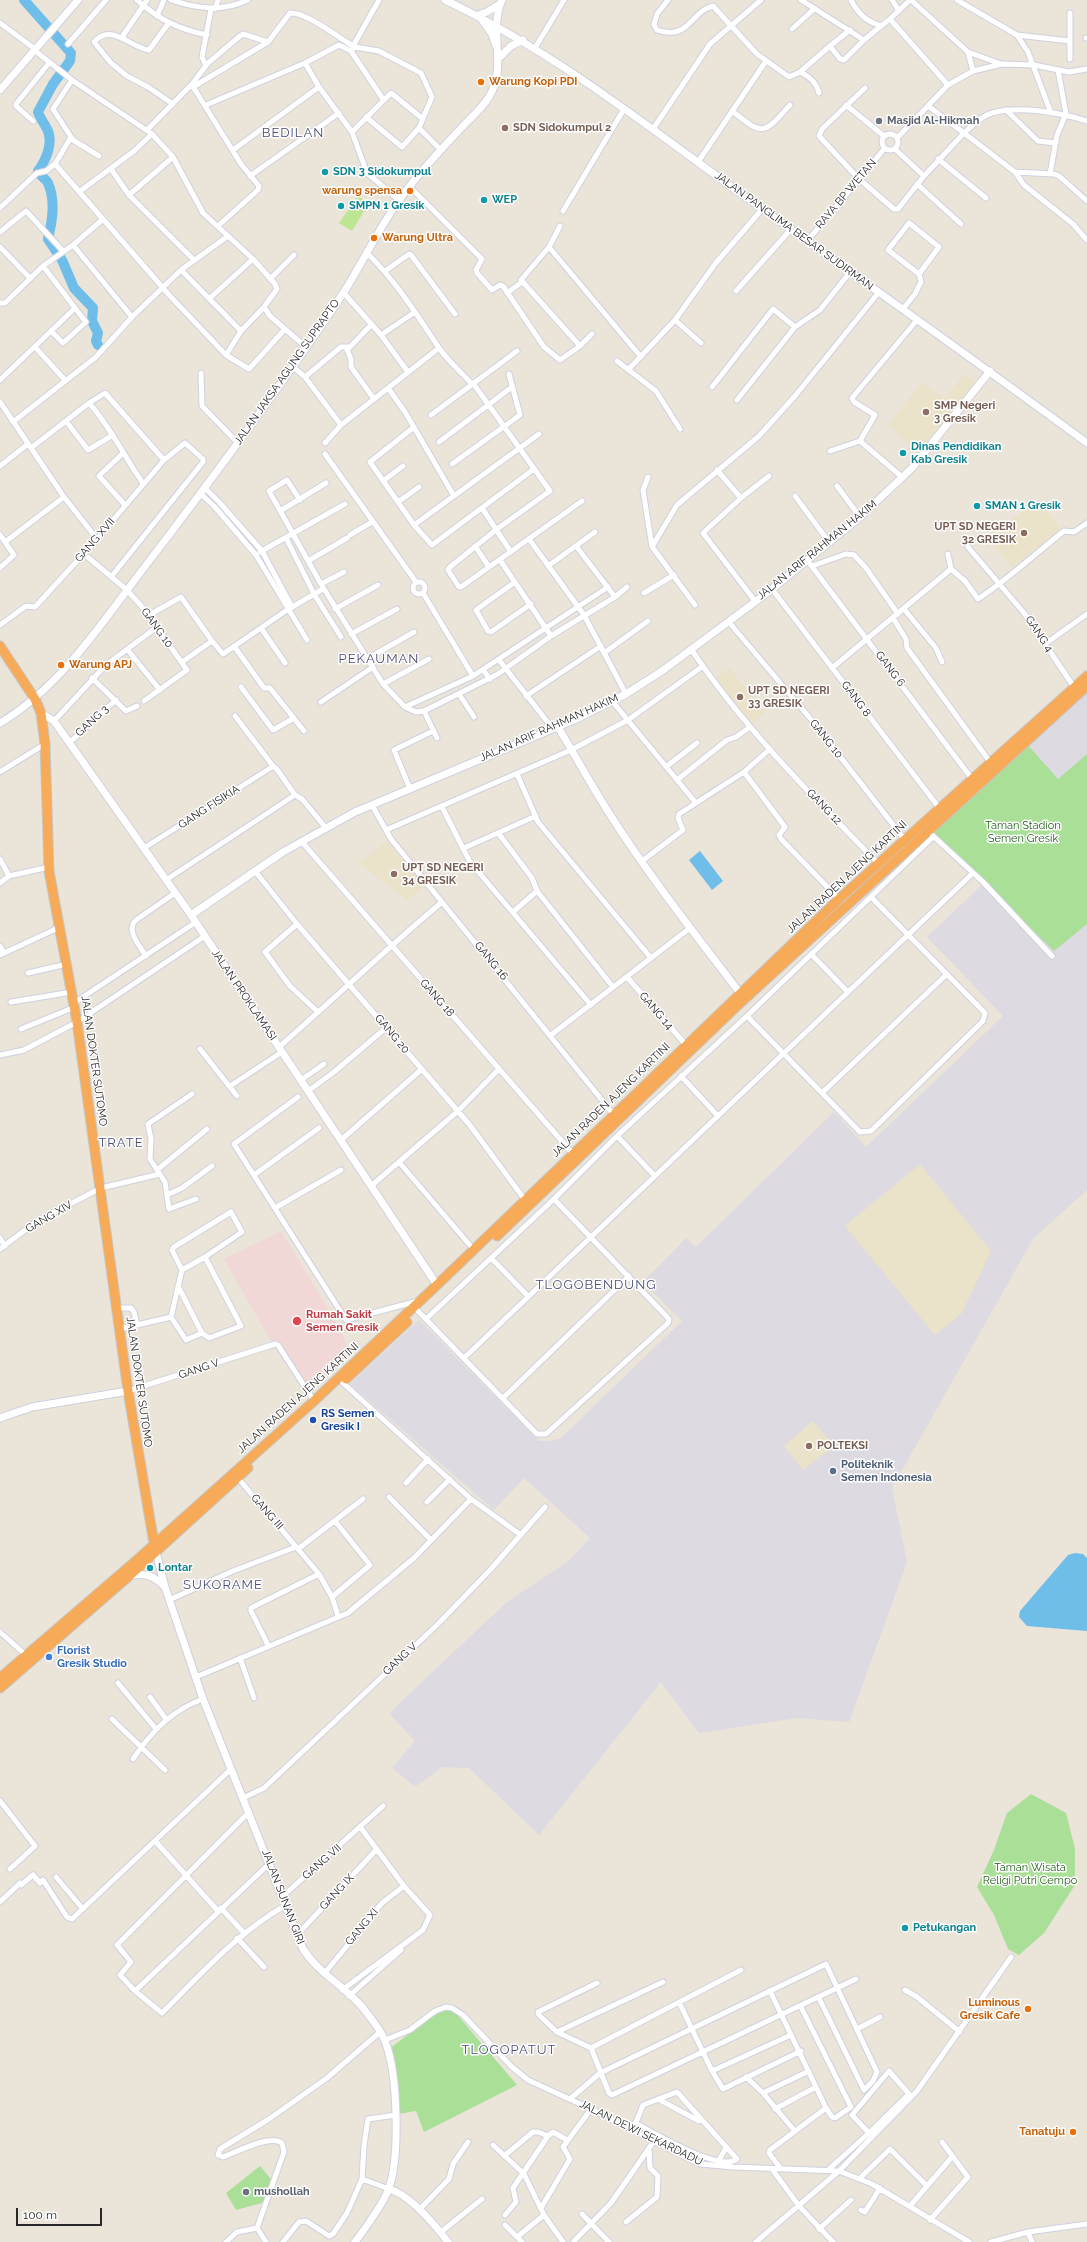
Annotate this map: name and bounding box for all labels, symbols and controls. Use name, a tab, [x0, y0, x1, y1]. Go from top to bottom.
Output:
place label: Warung Kopi PDI	[489, 75, 578, 89]
marker: Warung Kopi PDI	[476, 77, 486, 87]
place label: Masjid Al-Hikmah	[887, 114, 979, 128]
marker: Masjid Al-Hikmah	[874, 116, 884, 126]
place label: SDN Sidokumpul 2	[513, 121, 611, 135]
marker: SDN Sidokumpul 2	[500, 123, 510, 133]
district label: BEDILAN	[262, 125, 324, 141]
street label: RAYA BP WETAN	[813, 156, 879, 232]
place label: SDN 3 Sidokumpul	[333, 165, 431, 179]
marker: SDN 3 Sidokumpul	[320, 167, 330, 177]
street label: JALAN PANGLIMA BESAR SUDIRMAN	[712, 169, 876, 293]
place label: warung spensa	[322, 184, 402, 198]
marker: warung spensa	[405, 186, 415, 196]
place label: WEP	[492, 193, 517, 207]
marker: WEP	[479, 195, 489, 205]
place label: SMPN 1 Gresik	[349, 199, 424, 213]
marker: SMPN 1 Gresik	[336, 201, 346, 211]
place label: Warung Ultra	[382, 231, 453, 245]
marker: Warung Ultra	[369, 233, 379, 243]
street label: JALAN JAKSA AGUNG SUPRAPTO	[232, 297, 342, 447]
place label: SMP Negeri 3 Gresik	[934, 399, 995, 425]
marker: SMP Negeri 3 Gresik	[921, 407, 931, 417]
place label: Dinas Pendidikan Kab Gresik	[911, 440, 1001, 466]
marker: Dinas Pendidikan Kab Gresik	[898, 448, 908, 458]
street label: JALAN ARIF RAHMAN HAKIM	[754, 498, 880, 602]
place label: SMAN 1 Gresik	[985, 499, 1061, 513]
marker: SMAN 1 Gresik	[972, 501, 982, 511]
street label: GANG XVII	[72, 515, 118, 565]
place label: UPT SD NEGERI 32 GRESIK	[934, 520, 1016, 546]
marker: UPT SD NEGERI 32 GRESIK	[1019, 528, 1029, 538]
street label: GANG 10	[138, 606, 176, 650]
street label: GANG 4	[1022, 614, 1056, 654]
street label: GANG 6	[872, 649, 908, 689]
district label: PEKAUMAN	[339, 651, 419, 667]
place label: Warung APJ	[69, 658, 132, 672]
marker: Warung APJ	[56, 660, 66, 670]
street label: GANG 8	[838, 679, 874, 719]
place label: UPT SD NEGERI 33 GRESIK	[748, 684, 830, 710]
street label: JALAN ARIF RAHMAN HAKIM	[478, 691, 620, 765]
marker: UPT SD NEGERI 33 GRESIK	[735, 692, 745, 702]
street label: GANG 3	[73, 702, 111, 740]
street label: GANG 10	[807, 717, 845, 761]
street label: GANG FISIKIA	[176, 782, 242, 832]
street label: GANG 12	[804, 786, 844, 828]
street label: JALAN RADEN AJENG KARTINI	[784, 818, 910, 936]
park label: Taman Stadion Semen Gresik	[985, 819, 1061, 845]
place label: UPT SD NEGERI 34 GRESIK	[402, 861, 484, 887]
marker: UPT SD NEGERI 34 GRESIK	[389, 869, 399, 879]
street label: GANG 16	[471, 939, 511, 983]
street label: JALAN PROKLAMASI	[209, 947, 279, 1043]
street label: GANG 18	[417, 976, 457, 1020]
street label: GANG 14	[636, 990, 676, 1032]
street label: JALAN DOKTER SUTOMO	[78, 995, 110, 1127]
street label: GANG 20	[372, 1012, 412, 1056]
street label: JALAN RADEN AJENG KARTINI	[549, 1040, 673, 1160]
district label: TRATE	[98, 1135, 144, 1151]
street label: GANG XIV	[23, 1198, 75, 1236]
district label: TLOGOBENDUNG	[535, 1277, 657, 1293]
place label: Rumah Sakit Semen Gresik	[306, 1308, 379, 1334]
marker: Rumah Sakit Semen Gresik	[291, 1315, 303, 1327]
street label: JALAN DOKTER SUTOMO	[123, 1316, 155, 1448]
street label: JALAN RADEN AJENG KARTINI	[235, 1340, 361, 1456]
street label: GANG V	[177, 1356, 221, 1382]
place label: RS Semen Gresik I	[321, 1407, 375, 1433]
marker: RS Semen Gresik I	[308, 1415, 318, 1425]
place label: POLTEKSI	[817, 1439, 868, 1453]
marker: POLTEKSI	[804, 1441, 814, 1451]
place label: Politeknik Semen Indonesia	[841, 1458, 932, 1484]
marker: Politeknik Semen Indonesia	[828, 1466, 838, 1476]
street label: GANG III	[248, 1492, 286, 1532]
place label: Lontar	[158, 1561, 192, 1575]
marker: Lontar	[145, 1563, 155, 1573]
district label: SUKORAME	[183, 1577, 263, 1593]
street label: GANG V	[380, 1640, 420, 1678]
place label: Florist Gresik Studio	[57, 1644, 127, 1670]
marker: Florist Gresik Studio	[44, 1652, 54, 1662]
street label: GANG VII	[300, 1841, 344, 1883]
street label: JALAN SUNAN GIRI	[259, 1848, 307, 1946]
park label: Taman Wisata Religi Putri Cempo	[983, 1861, 1077, 1887]
street label: GANG IX	[317, 1871, 357, 1913]
street label: GANG XI	[343, 1906, 381, 1948]
place label: Petukangan	[913, 1921, 976, 1935]
marker: Petukangan	[900, 1923, 910, 1933]
place label: Luminous Gresik Cafe	[960, 1996, 1020, 2022]
marker: Luminous Gresik Cafe	[1023, 2004, 1033, 2014]
district label: TLOGOPATUT	[462, 2042, 556, 2058]
street label: JALAN DEWI SEKARDADU	[577, 2097, 705, 2169]
place label: Tanatuju	[1019, 2125, 1065, 2139]
marker: Tanatuju	[1068, 2127, 1078, 2137]
place label: mushollah	[254, 2185, 310, 2199]
marker: mushollah	[241, 2187, 251, 2197]
scale bar	[18, 2200, 104, 2226]
text: 100 m	[23, 2208, 57, 2222]

